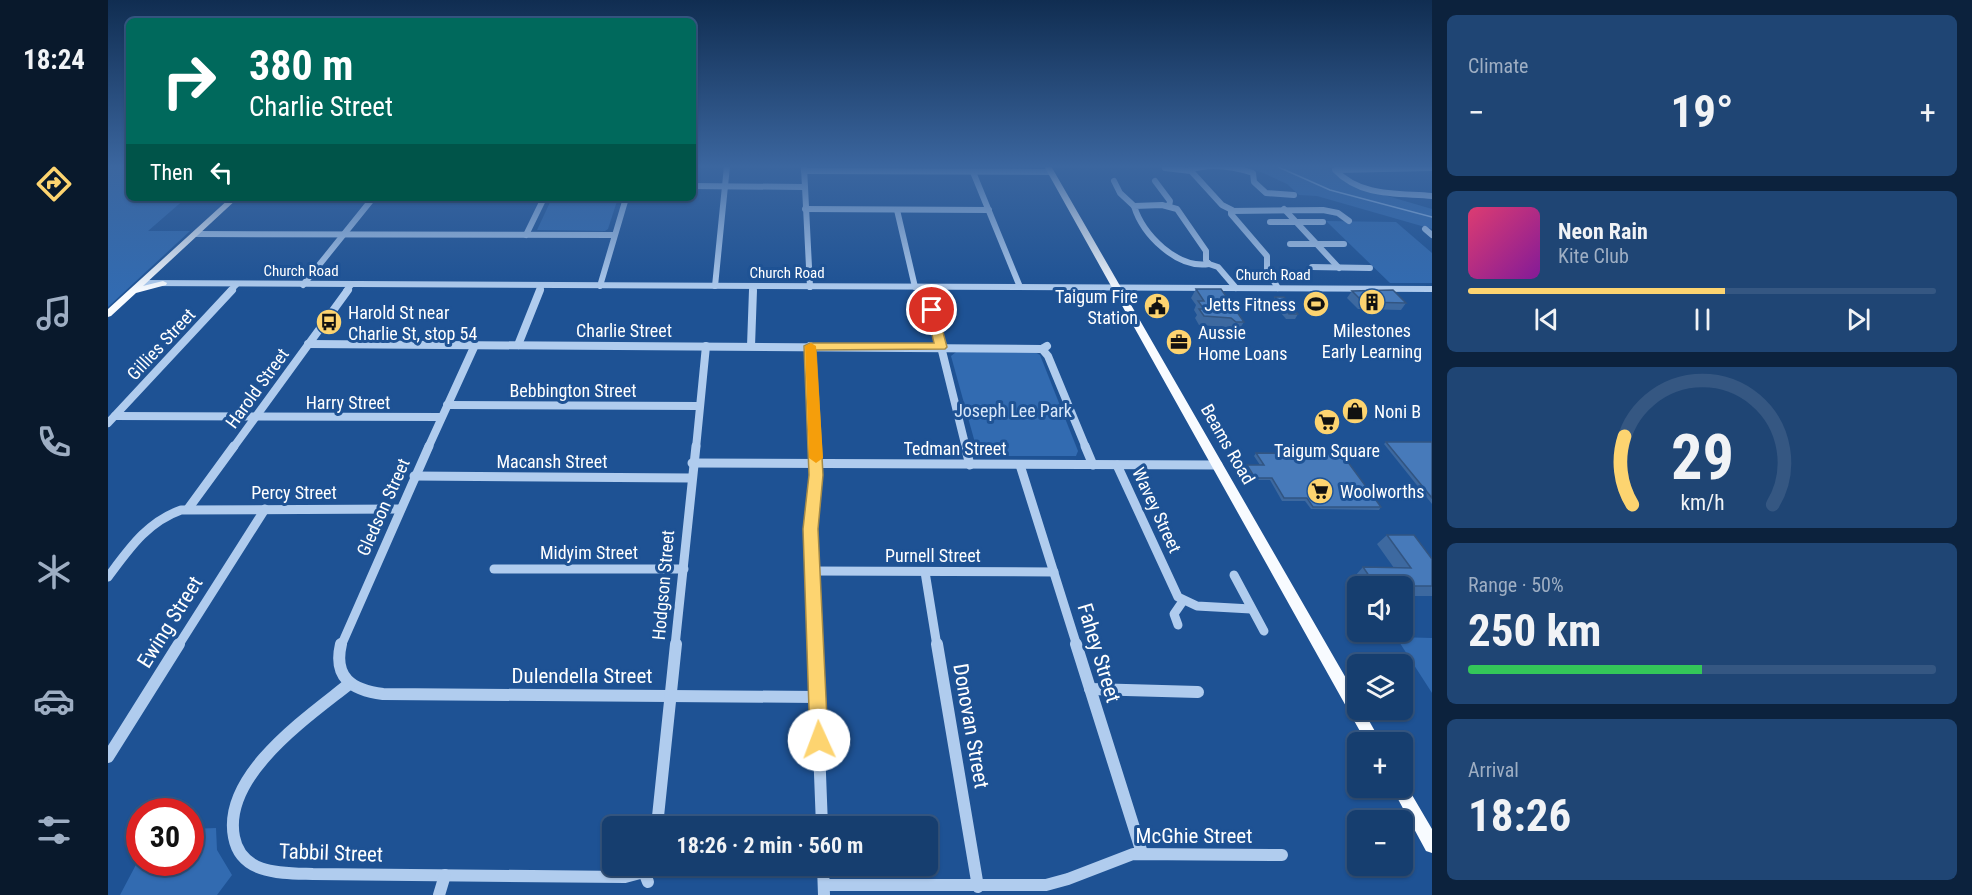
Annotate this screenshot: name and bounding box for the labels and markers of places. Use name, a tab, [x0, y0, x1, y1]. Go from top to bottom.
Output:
pin	[906, 284, 957, 335]
place label: Taigum Fire Station	[1055, 286, 1138, 328]
building icon: Milestones Early Learning	[1357, 287, 1387, 317]
sports icon: Jetts Fitness	[1301, 289, 1331, 319]
public building icon: Taigum Fire Station	[1142, 291, 1172, 321]
place label: Jetts Fitness	[1204, 294, 1296, 315]
place label: Harold St near Charlie St, stop 54	[348, 302, 477, 344]
bus stop icon: Harold St near Charlie St, stop 54	[314, 307, 344, 337]
place label: Milestones Early Learning	[1322, 320, 1422, 362]
place label: Aussie Home Loans	[1198, 322, 1287, 364]
office icon: Aussie Home Loans	[1164, 327, 1194, 357]
shop icon: Noni B	[1340, 396, 1370, 426]
place label: Noni B	[1374, 401, 1421, 422]
supermarket icon: Taigum Square	[1312, 407, 1342, 437]
place label: Taigum Square	[1274, 440, 1380, 461]
supermarket icon: Woolworths	[1305, 476, 1335, 506]
place label: Woolworths	[1340, 481, 1425, 502]

